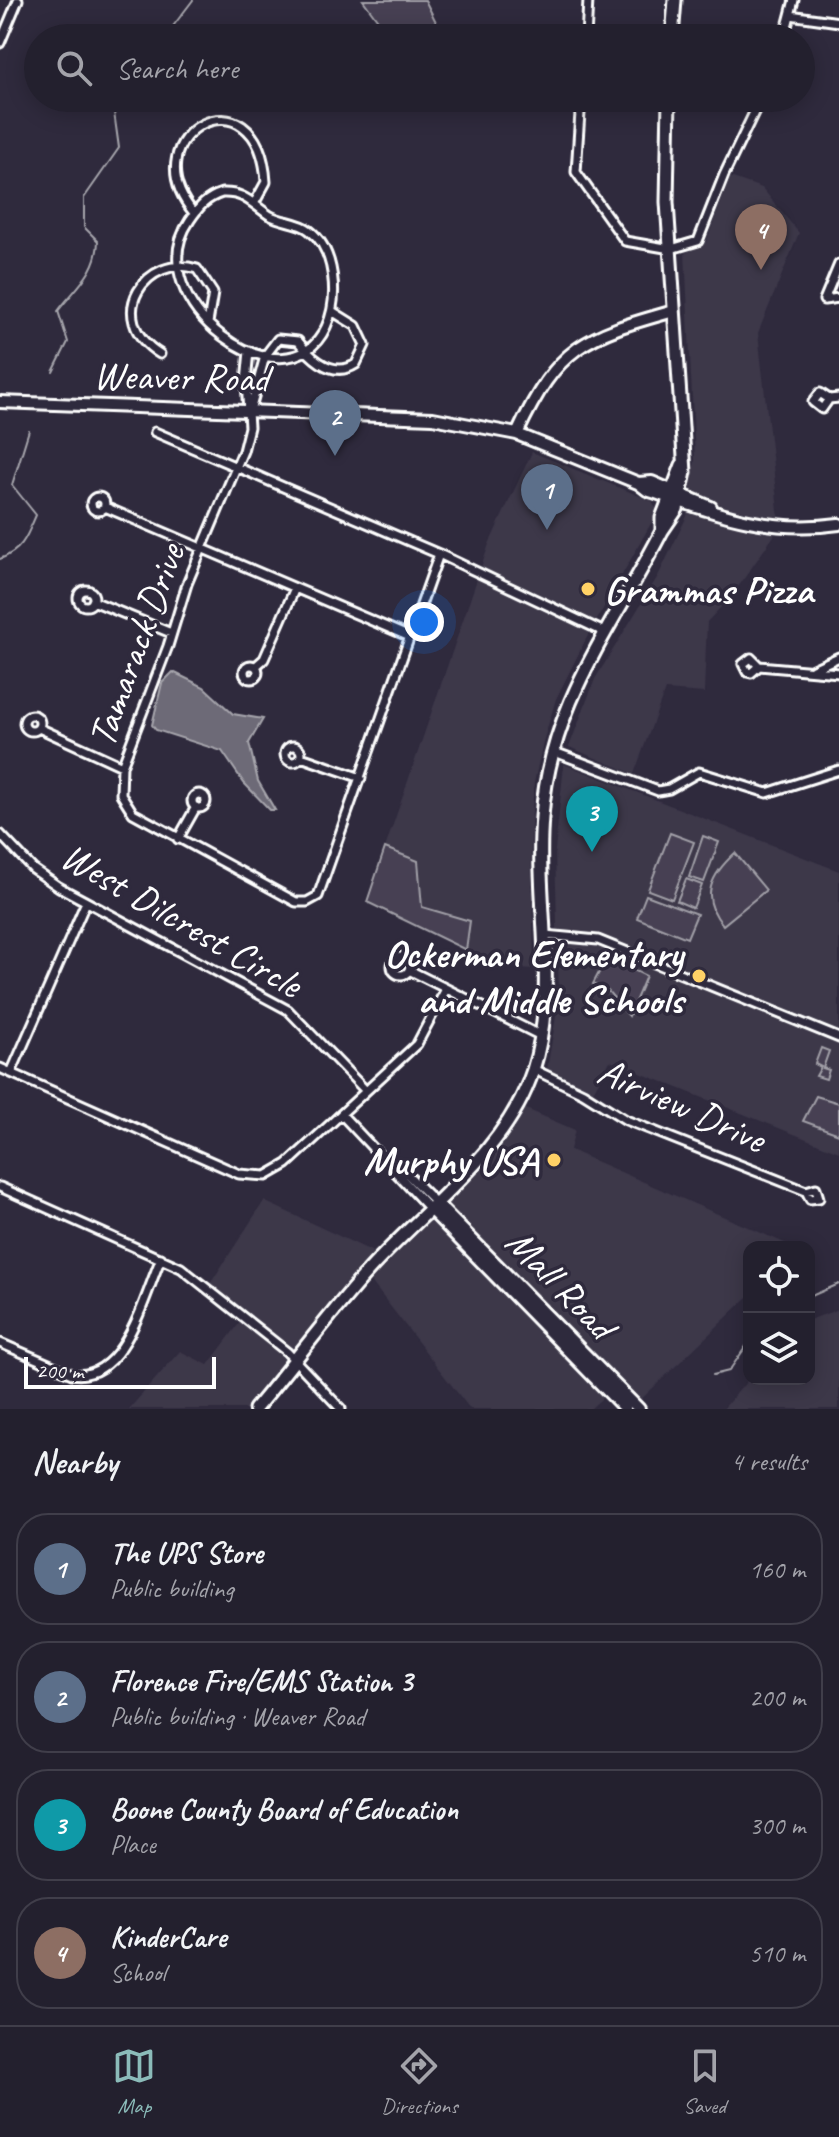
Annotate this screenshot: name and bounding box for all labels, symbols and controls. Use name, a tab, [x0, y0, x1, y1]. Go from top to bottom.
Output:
search box	[24, 24, 815, 112]
icon: search	[52, 46, 96, 90]
text: Search here	[116, 49, 238, 87]
pin: 4	[735, 204, 787, 270]
street label: Weaver Road	[93, 350, 274, 404]
pin: 2	[309, 390, 361, 456]
pin: 1	[521, 464, 573, 530]
street label: Tamarack Drive	[76, 534, 197, 753]
place label: Grammas Pizza	[604, 565, 816, 615]
marker: Grammas Pizza	[579, 580, 597, 598]
your location	[404, 602, 444, 642]
pin: 3	[566, 786, 618, 852]
street label: West Dilcrest Circle	[52, 831, 313, 1010]
place label: Ockerman Elementary and Middle Schools	[384, 929, 687, 1025]
marker: Ockerman Elementary and Middle Schools	[690, 967, 708, 985]
street label: Airview Drive	[590, 1046, 776, 1165]
place label: Murphy USA	[364, 1136, 540, 1186]
marker: Murphy USA	[545, 1151, 563, 1169]
street label: Mall Road	[495, 1218, 629, 1354]
map controls	[743, 1241, 815, 1385]
button: locate	[743, 1241, 815, 1313]
button: layers	[743, 1313, 815, 1385]
scale bar	[24, 1353, 216, 1389]
text: 200 m	[36, 1357, 83, 1385]
text: Nearby	[32, 1440, 118, 1483]
text: 4 results	[731, 1445, 807, 1478]
text: The UPS Store	[110, 1534, 263, 1572]
text: 1	[54, 1553, 66, 1586]
text: 160 m	[749, 1553, 805, 1586]
text: Public building	[110, 1572, 233, 1605]
text: Florence Fire/EMS Station 3	[110, 1662, 413, 1700]
text: 2	[54, 1681, 66, 1714]
text: 200 m	[749, 1681, 805, 1714]
text: Public building · Weaver Road	[110, 1700, 365, 1733]
text: Boone County Board of Education	[110, 1790, 458, 1828]
text: 3	[54, 1809, 66, 1842]
text: 300 m	[749, 1809, 805, 1842]
text: Place	[110, 1828, 156, 1861]
text: KinderCare	[110, 1918, 226, 1956]
text: 4	[54, 1937, 66, 1970]
text: 510 m	[749, 1937, 805, 1970]
text: School	[110, 1956, 166, 1989]
tab: Map	[112, 2044, 156, 2120]
tab: Directions	[381, 2044, 458, 2120]
tab: Saved	[683, 2044, 727, 2120]

